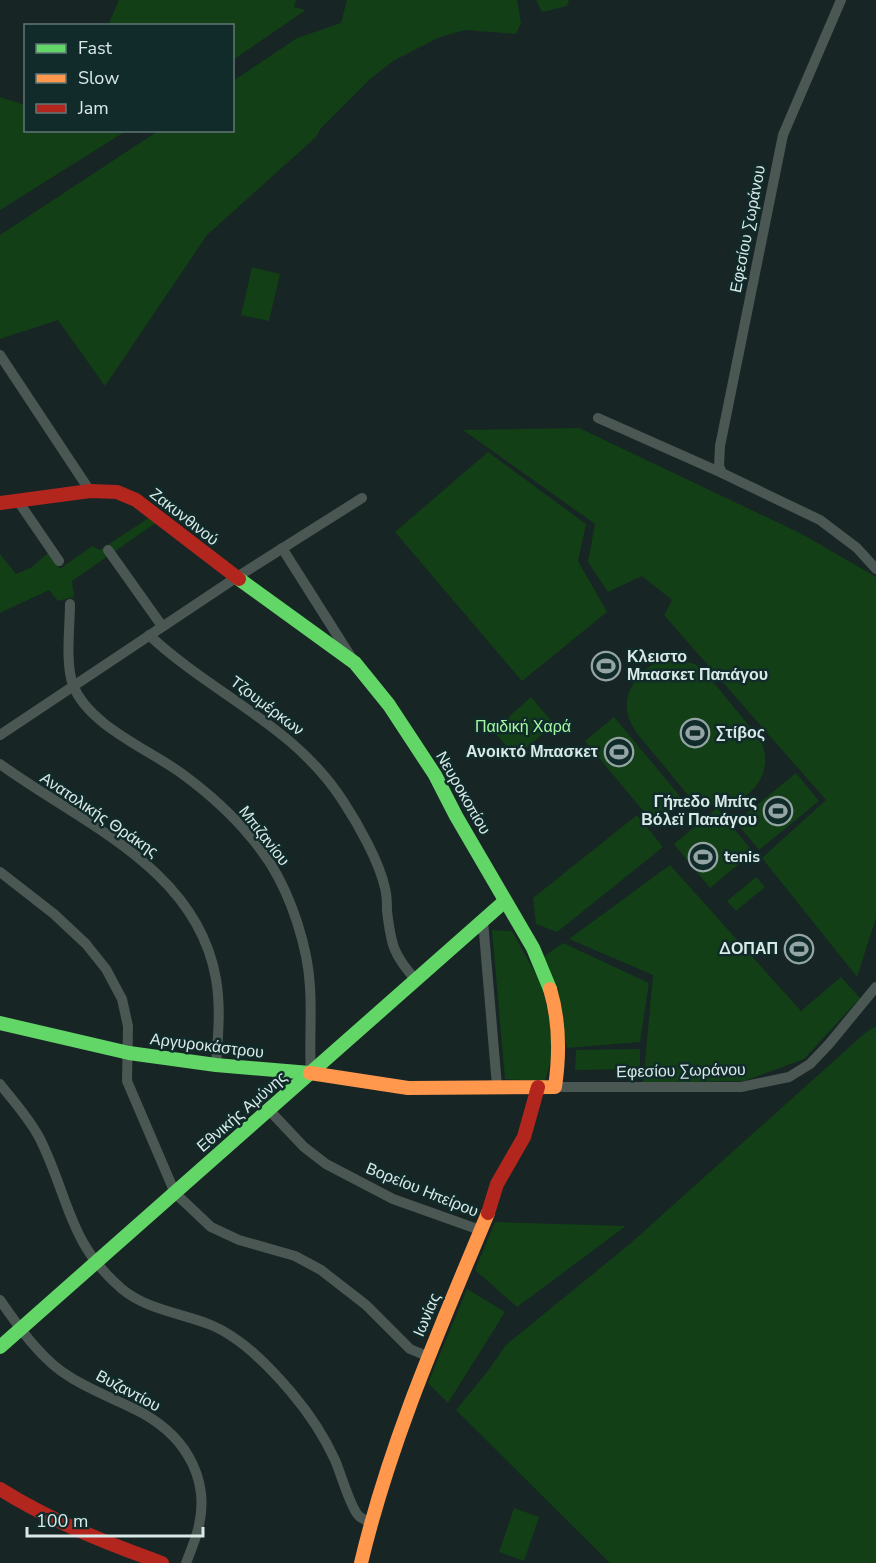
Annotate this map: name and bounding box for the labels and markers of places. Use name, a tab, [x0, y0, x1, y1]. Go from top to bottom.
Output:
place label: Κλειστο Μπασκετ Παπάγου	[627, 646, 768, 686]
sports icon: Κλειστο Μπασκετ Παπάγου	[590, 650, 622, 682]
sports icon: Στίβος	[679, 717, 711, 749]
place label: Στίβος	[716, 722, 765, 744]
sports icon: Ανοικτό Μπασκετ	[603, 736, 635, 768]
place label: Ανοικτό Μπασκετ	[466, 741, 598, 763]
place label: Γήπεδο Μπίτς Βόλεϊ Παπάγου	[641, 791, 757, 831]
sports icon: Γήπεδο Μπίτς Βόλεϊ Παπάγου	[762, 795, 794, 827]
sports icon: tenis	[687, 841, 719, 873]
place label: tenis	[724, 846, 760, 868]
sports icon: ΔΟΠΑΠ	[783, 933, 815, 965]
place label: ΔΟΠΑΠ	[719, 938, 778, 960]

